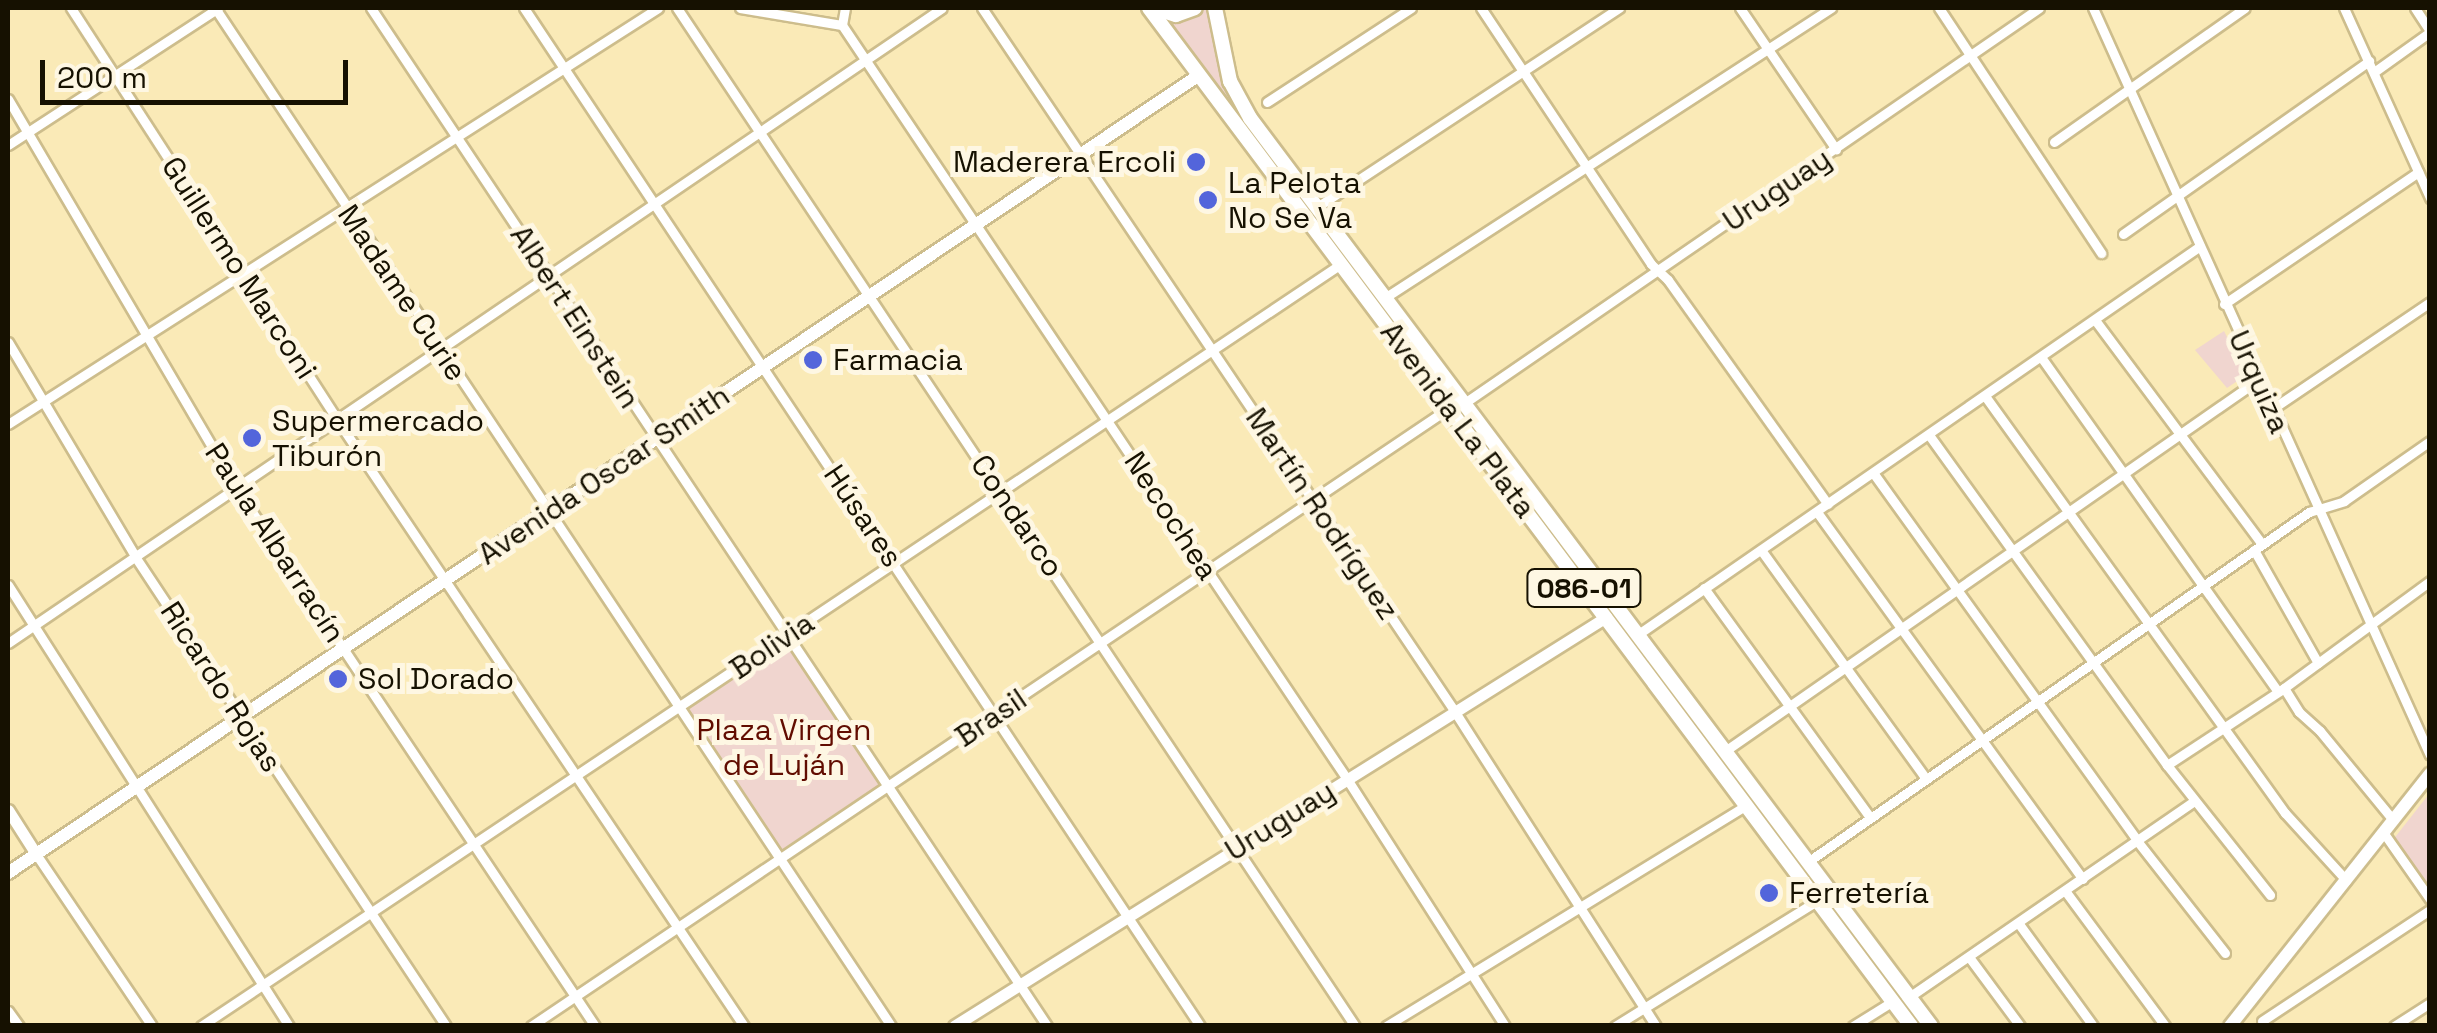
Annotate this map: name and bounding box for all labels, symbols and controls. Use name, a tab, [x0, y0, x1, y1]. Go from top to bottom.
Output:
scale bar	[45, 40, 352, 102]
text: 200 m	[57, 58, 147, 97]
street label: Uruguay	[1716, 141, 1838, 239]
place label: Maderera Ercoli	[953, 144, 1176, 180]
street label: Guillermo Marconi	[154, 150, 324, 386]
marker: Maderera Ercoli	[1185, 151, 1207, 173]
place label: La Pelota No Se Va	[1228, 165, 1361, 236]
marker: La Pelota No Se Va	[1197, 189, 1219, 211]
street label: Madame Curie	[330, 198, 474, 388]
street label: Albert Einstein	[502, 219, 648, 415]
street label: Avenida La Plata	[1373, 315, 1543, 525]
street label: Urquiza	[2220, 325, 2298, 439]
place label: Farmacia	[833, 342, 963, 378]
marker: Farmacia	[802, 349, 824, 371]
street label: Avenida Oscar Smith	[471, 377, 737, 573]
street label: Martín Rodríguez	[1238, 401, 1406, 627]
place label: Supermercado Tiburón	[272, 403, 484, 474]
marker: Supermercado Tiburón	[241, 427, 263, 449]
street label: Paula Albarracín	[197, 436, 353, 650]
street label: Necochea	[1116, 445, 1226, 587]
street label: Condarco	[963, 448, 1071, 584]
street label: Húsares	[816, 458, 910, 574]
road number: 086-01	[1524, 565, 1644, 611]
street label: Ricardo Rojas	[153, 595, 289, 779]
street label: Bolivia	[723, 605, 821, 687]
place label: Sol Dorado	[358, 661, 514, 697]
marker: Sol Dorado	[327, 668, 349, 690]
street label: Brasil	[948, 681, 1034, 755]
park label: Plaza Virgen de Luján	[696, 712, 872, 782]
street label: Uruguay	[1219, 773, 1341, 869]
place label: Ferretería	[1789, 875, 1929, 911]
marker: Ferretería	[1758, 882, 1780, 904]

